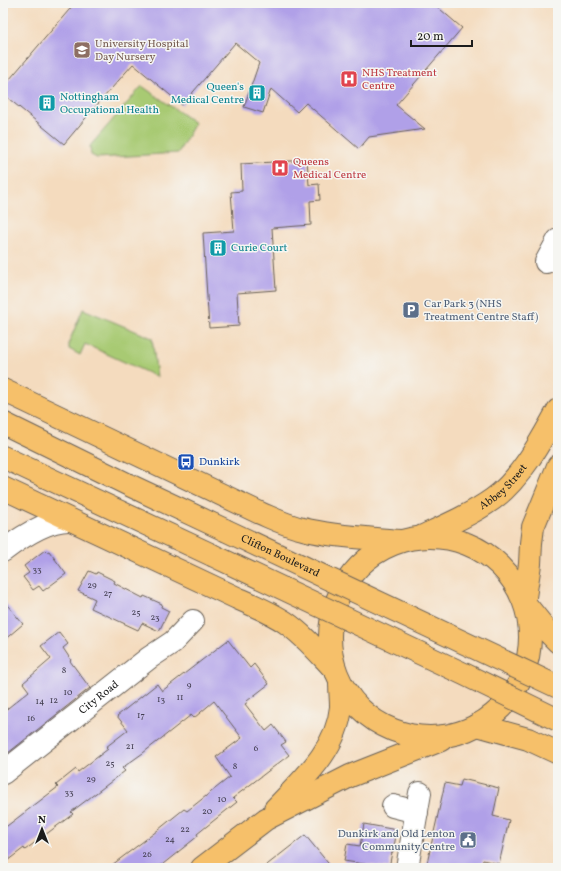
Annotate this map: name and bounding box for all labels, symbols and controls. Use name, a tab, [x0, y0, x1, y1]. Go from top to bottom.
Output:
scale bar	[411, 22, 472, 48]
text: 20 m	[417, 29, 444, 45]
place label: University Hospital Day Nursery	[95, 37, 189, 65]
school or university icon: University Hospital Day Nursery	[72, 40, 92, 60]
place label: NHS Treatment Centre	[362, 66, 437, 94]
hospital icon: NHS Treatment Centre	[339, 69, 359, 89]
place label: Queen's Medical Centre	[171, 80, 244, 108]
building icon: Queen's Medical Centre	[247, 83, 267, 103]
place label: Nottingham Occupational Health	[60, 90, 159, 118]
building icon: Nottingham Occupational Health	[37, 93, 57, 113]
place label: Queens Medical Centre	[293, 155, 366, 183]
hospital icon: Queens Medical Centre	[270, 158, 290, 178]
building icon: Curie Court	[208, 238, 228, 258]
place label: Curie Court	[231, 241, 288, 256]
place label: Car Park 3 (NHS Treatment Centre Staff)	[424, 297, 538, 325]
parking icon: Car Park 3 (NHS Treatment Centre Staff)	[401, 300, 421, 320]
bus stop icon: Dunkirk	[176, 452, 196, 472]
place label: Dunkirk	[199, 455, 240, 470]
street label: Abbey Street	[476, 461, 531, 514]
street label: Clifton Boulevard	[238, 531, 322, 581]
house number: 33	[32, 563, 42, 576]
house number: 29	[87, 579, 97, 592]
house number: 27	[104, 587, 112, 600]
house number: 25	[131, 606, 141, 619]
house number: 23	[150, 611, 160, 624]
house number: 8	[62, 664, 67, 677]
street label: City Road	[76, 677, 122, 718]
house number: 9	[187, 679, 192, 692]
house number: 10	[64, 686, 73, 699]
house number: 11	[177, 691, 183, 704]
house number: 13	[157, 693, 165, 706]
house number: 12	[50, 694, 58, 707]
house number: 14	[36, 695, 44, 708]
house number: 17	[137, 709, 145, 722]
house number: 16	[27, 712, 35, 725]
house number: 21	[126, 740, 134, 753]
house number: 6	[254, 742, 259, 755]
house number: 25	[105, 757, 115, 770]
house number: 8	[233, 760, 238, 773]
house number: 29	[86, 773, 96, 786]
house number: 33	[64, 786, 74, 799]
house number: 10	[218, 793, 227, 806]
house number: 20	[202, 805, 213, 818]
north arrow	[22, 809, 62, 849]
text: N	[38, 813, 46, 828]
house number: 22	[180, 823, 190, 836]
place label: Dunkirk and Old Lenton Community Centre	[338, 827, 455, 855]
public building icon: Dunkirk and Old Lenton Community Centre	[458, 830, 478, 850]
house number: 24	[165, 833, 175, 846]
house number: 26	[142, 848, 152, 861]

